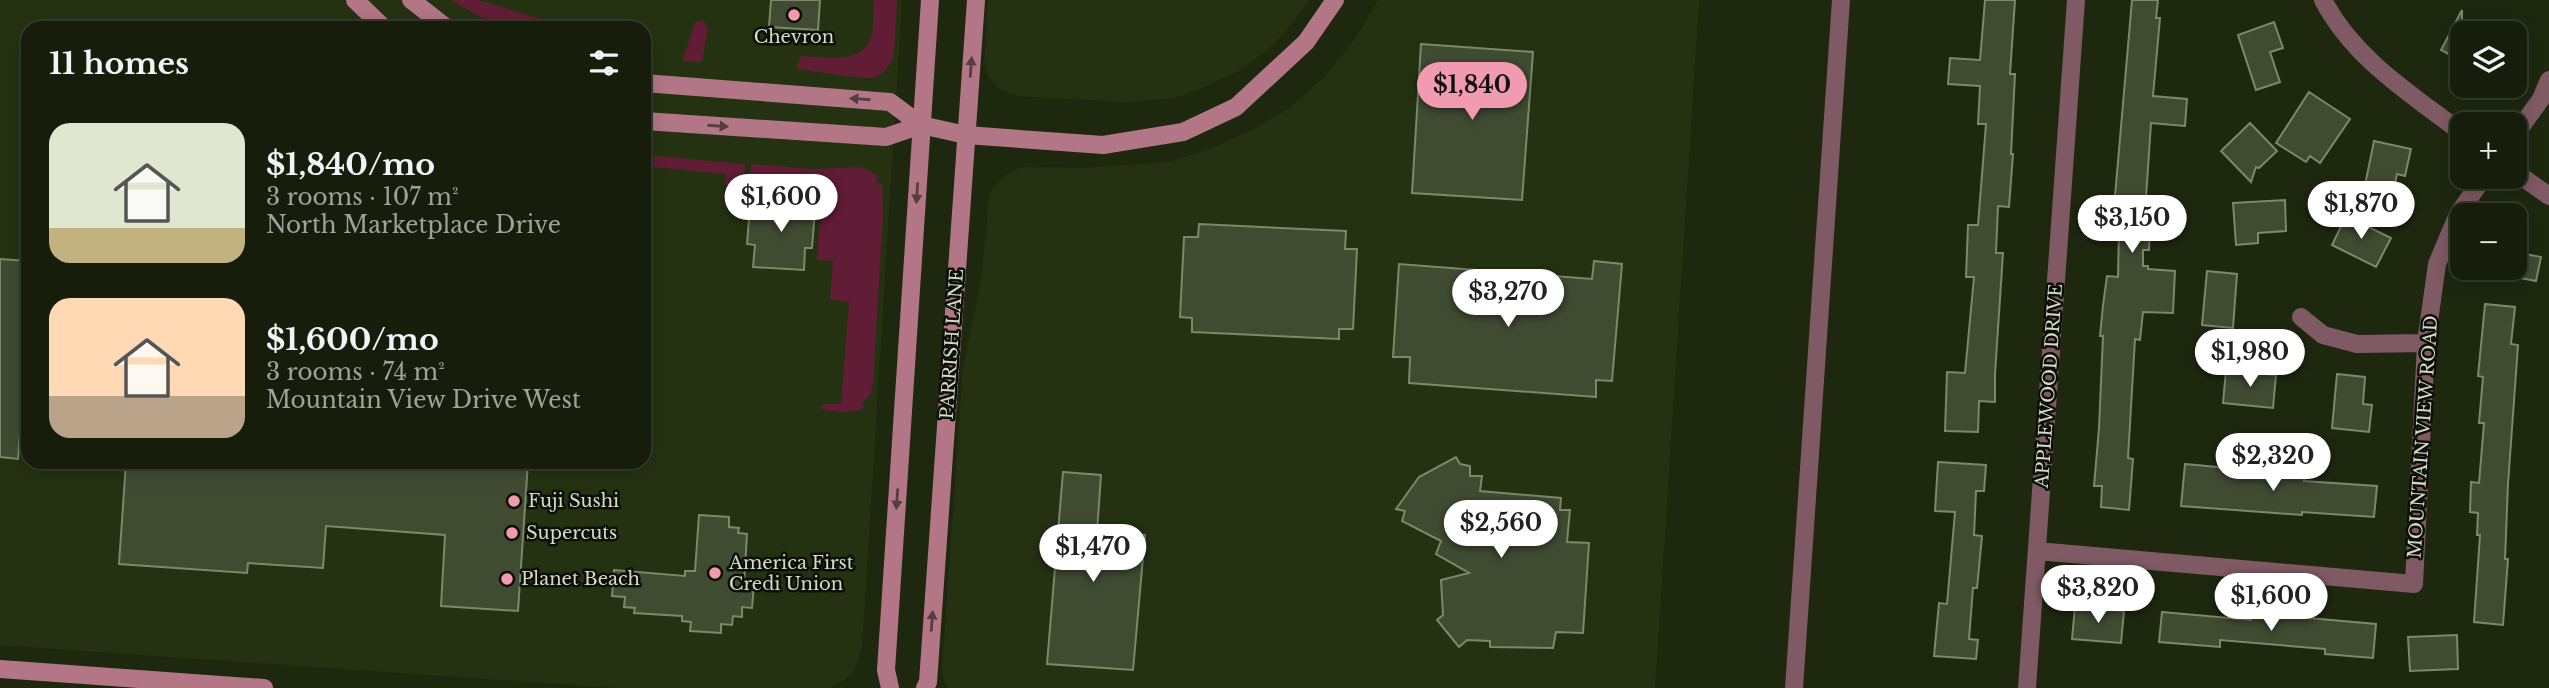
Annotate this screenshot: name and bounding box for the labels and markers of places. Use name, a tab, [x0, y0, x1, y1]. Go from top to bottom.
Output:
marker: Chevron	[786, 7, 802, 23]
place label: Chevron	[754, 26, 834, 48]
pin: $1,840	[1415, 62, 1529, 122]
pin: $1,600	[724, 174, 838, 234]
pin: $1,870	[2304, 182, 2418, 241]
pin: $3,150	[2075, 196, 2189, 255]
pin: $3,270	[1451, 270, 1565, 329]
pin: $1,980	[2193, 330, 2307, 389]
pin: $2,320	[2216, 434, 2330, 493]
place label: Fuji Sushi	[528, 490, 619, 512]
marker: Fuji Sushi	[506, 493, 522, 509]
pin: $2,560	[1444, 500, 1558, 560]
place label: Supercuts	[526, 522, 617, 544]
pin: $1,470	[1036, 524, 1150, 584]
marker: Supercuts	[504, 525, 520, 541]
place label: America First Credi Union	[728, 552, 854, 595]
marker: America First Credi Union	[707, 565, 723, 581]
pin: $3,820	[2041, 566, 2155, 625]
place label: Planet Beach	[521, 568, 640, 590]
marker: Planet Beach	[499, 571, 515, 587]
pin: $1,600	[2214, 574, 2328, 633]

